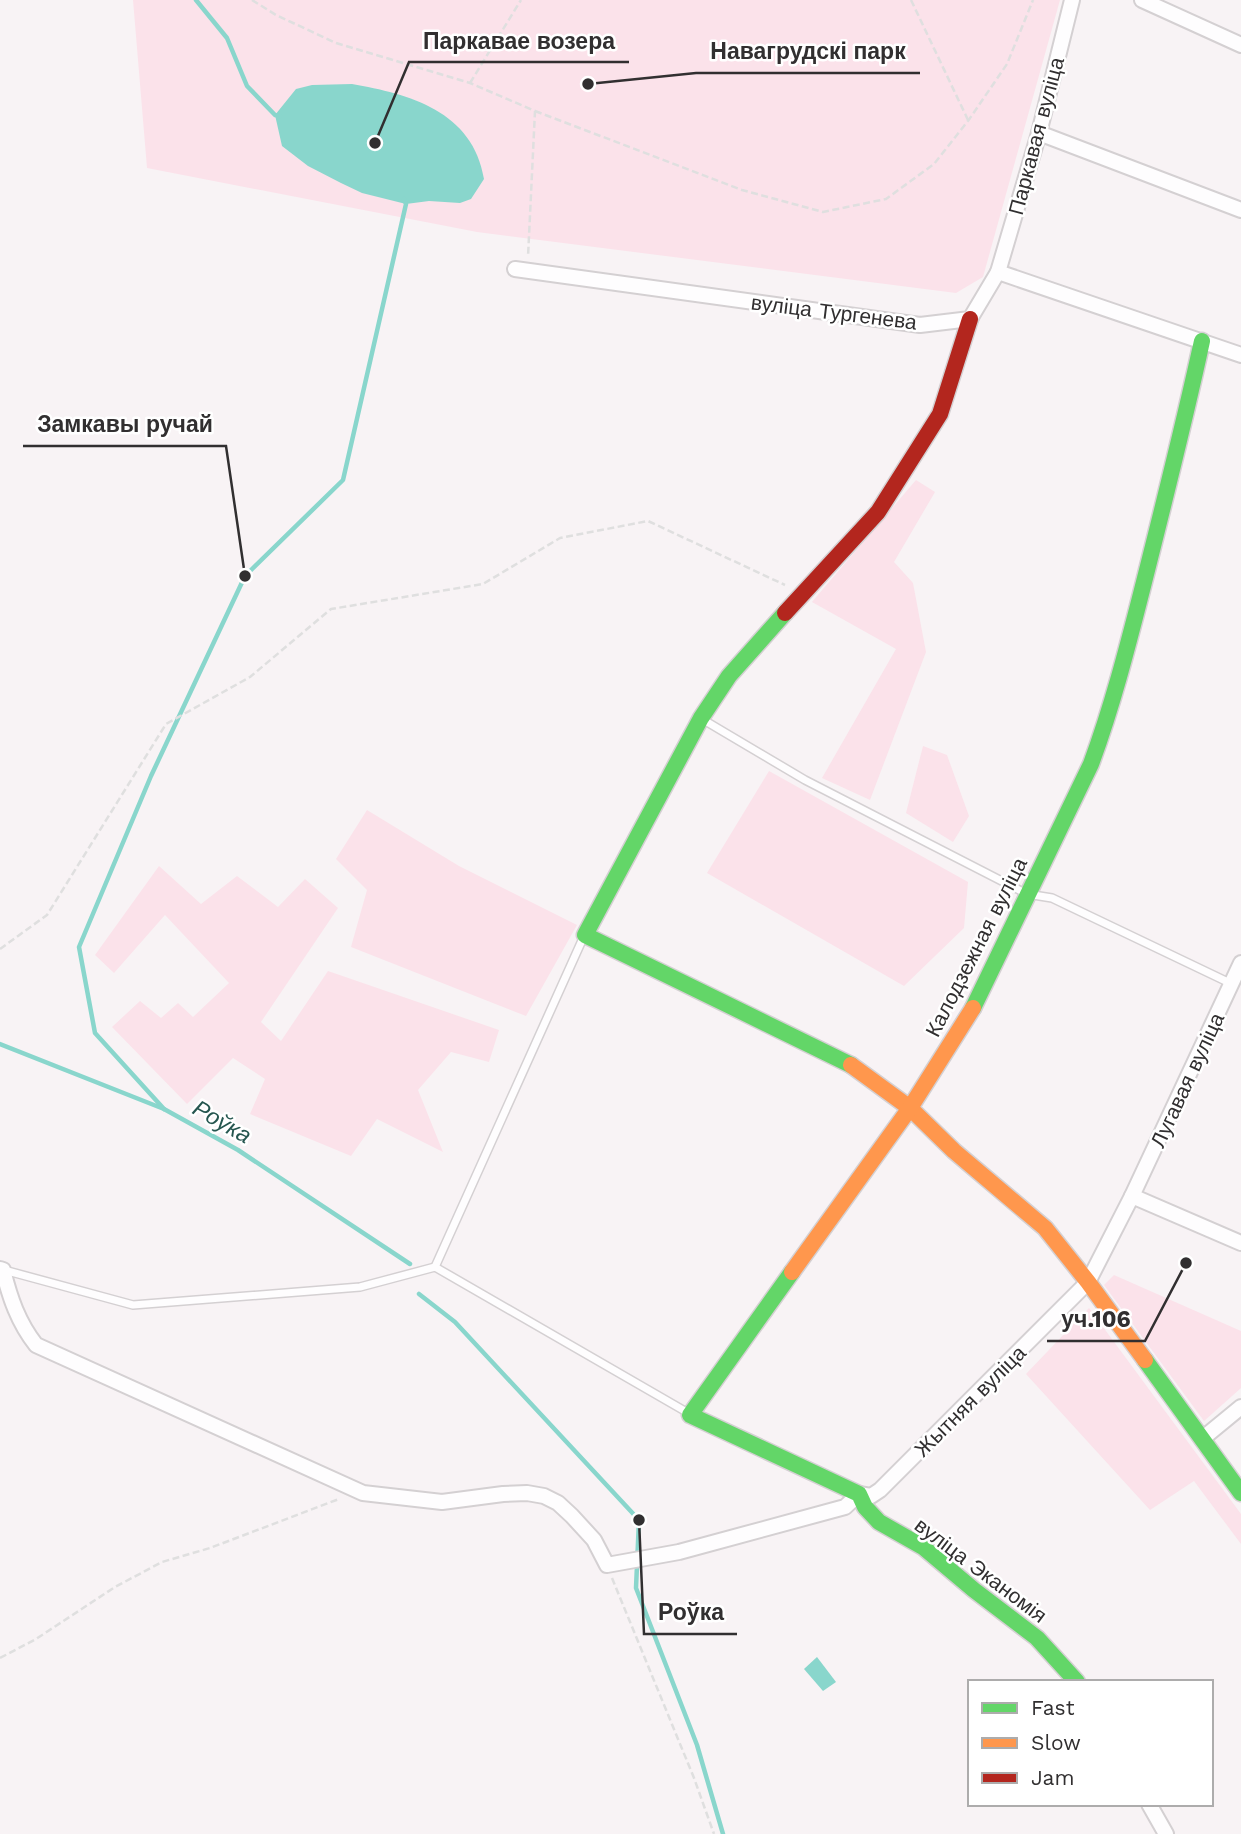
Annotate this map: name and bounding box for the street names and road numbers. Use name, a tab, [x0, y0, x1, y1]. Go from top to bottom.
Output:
street label: Паркавая вуліца	[1003, 54, 1069, 218]
street label: вуліца Тургенева	[750, 289, 919, 335]
street label: Калодзежная вуліца	[920, 853, 1032, 1041]
street label: Лугавая вуліца	[1145, 1008, 1229, 1151]
street label: Жытняя вуліца	[909, 1340, 1031, 1462]
street label: вуліца Эканомія	[910, 1512, 1052, 1628]

